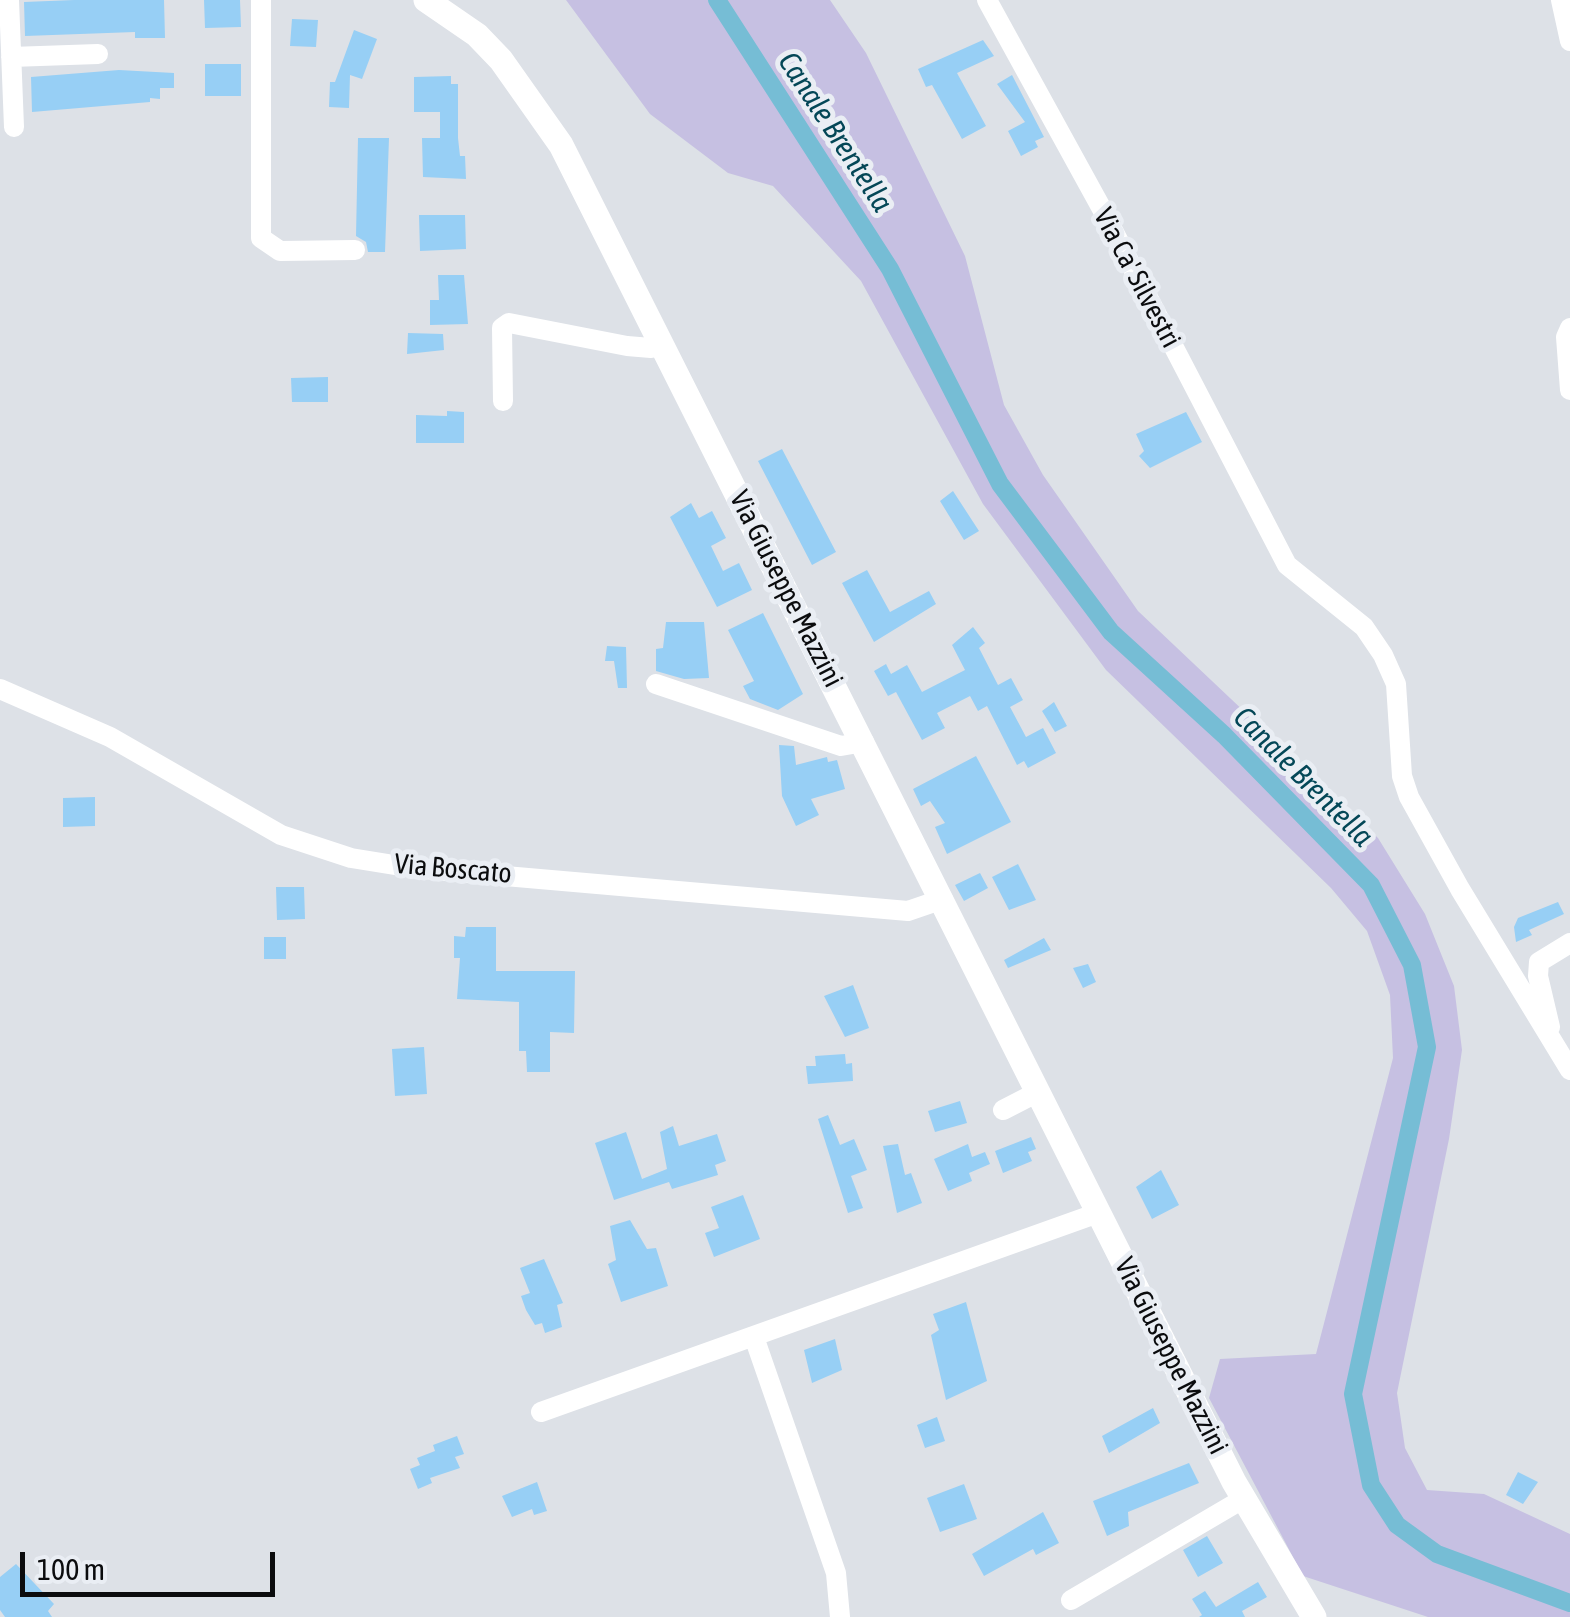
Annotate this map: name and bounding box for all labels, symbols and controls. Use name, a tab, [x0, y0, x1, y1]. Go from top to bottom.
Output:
water label: Canale Brentella	[770, 46, 900, 218]
street label: Via Ca' Silvestri	[1086, 203, 1188, 353]
street label: Via Giuseppe Mazzini	[722, 485, 850, 693]
water label: Canale Brentella	[1226, 700, 1380, 854]
street label: Via Boscato	[393, 847, 513, 891]
street label: Via Giuseppe Mazzini	[1107, 1252, 1235, 1460]
scale bar	[25, 1532, 280, 1594]
text: 100 m	[37, 1552, 105, 1586]

